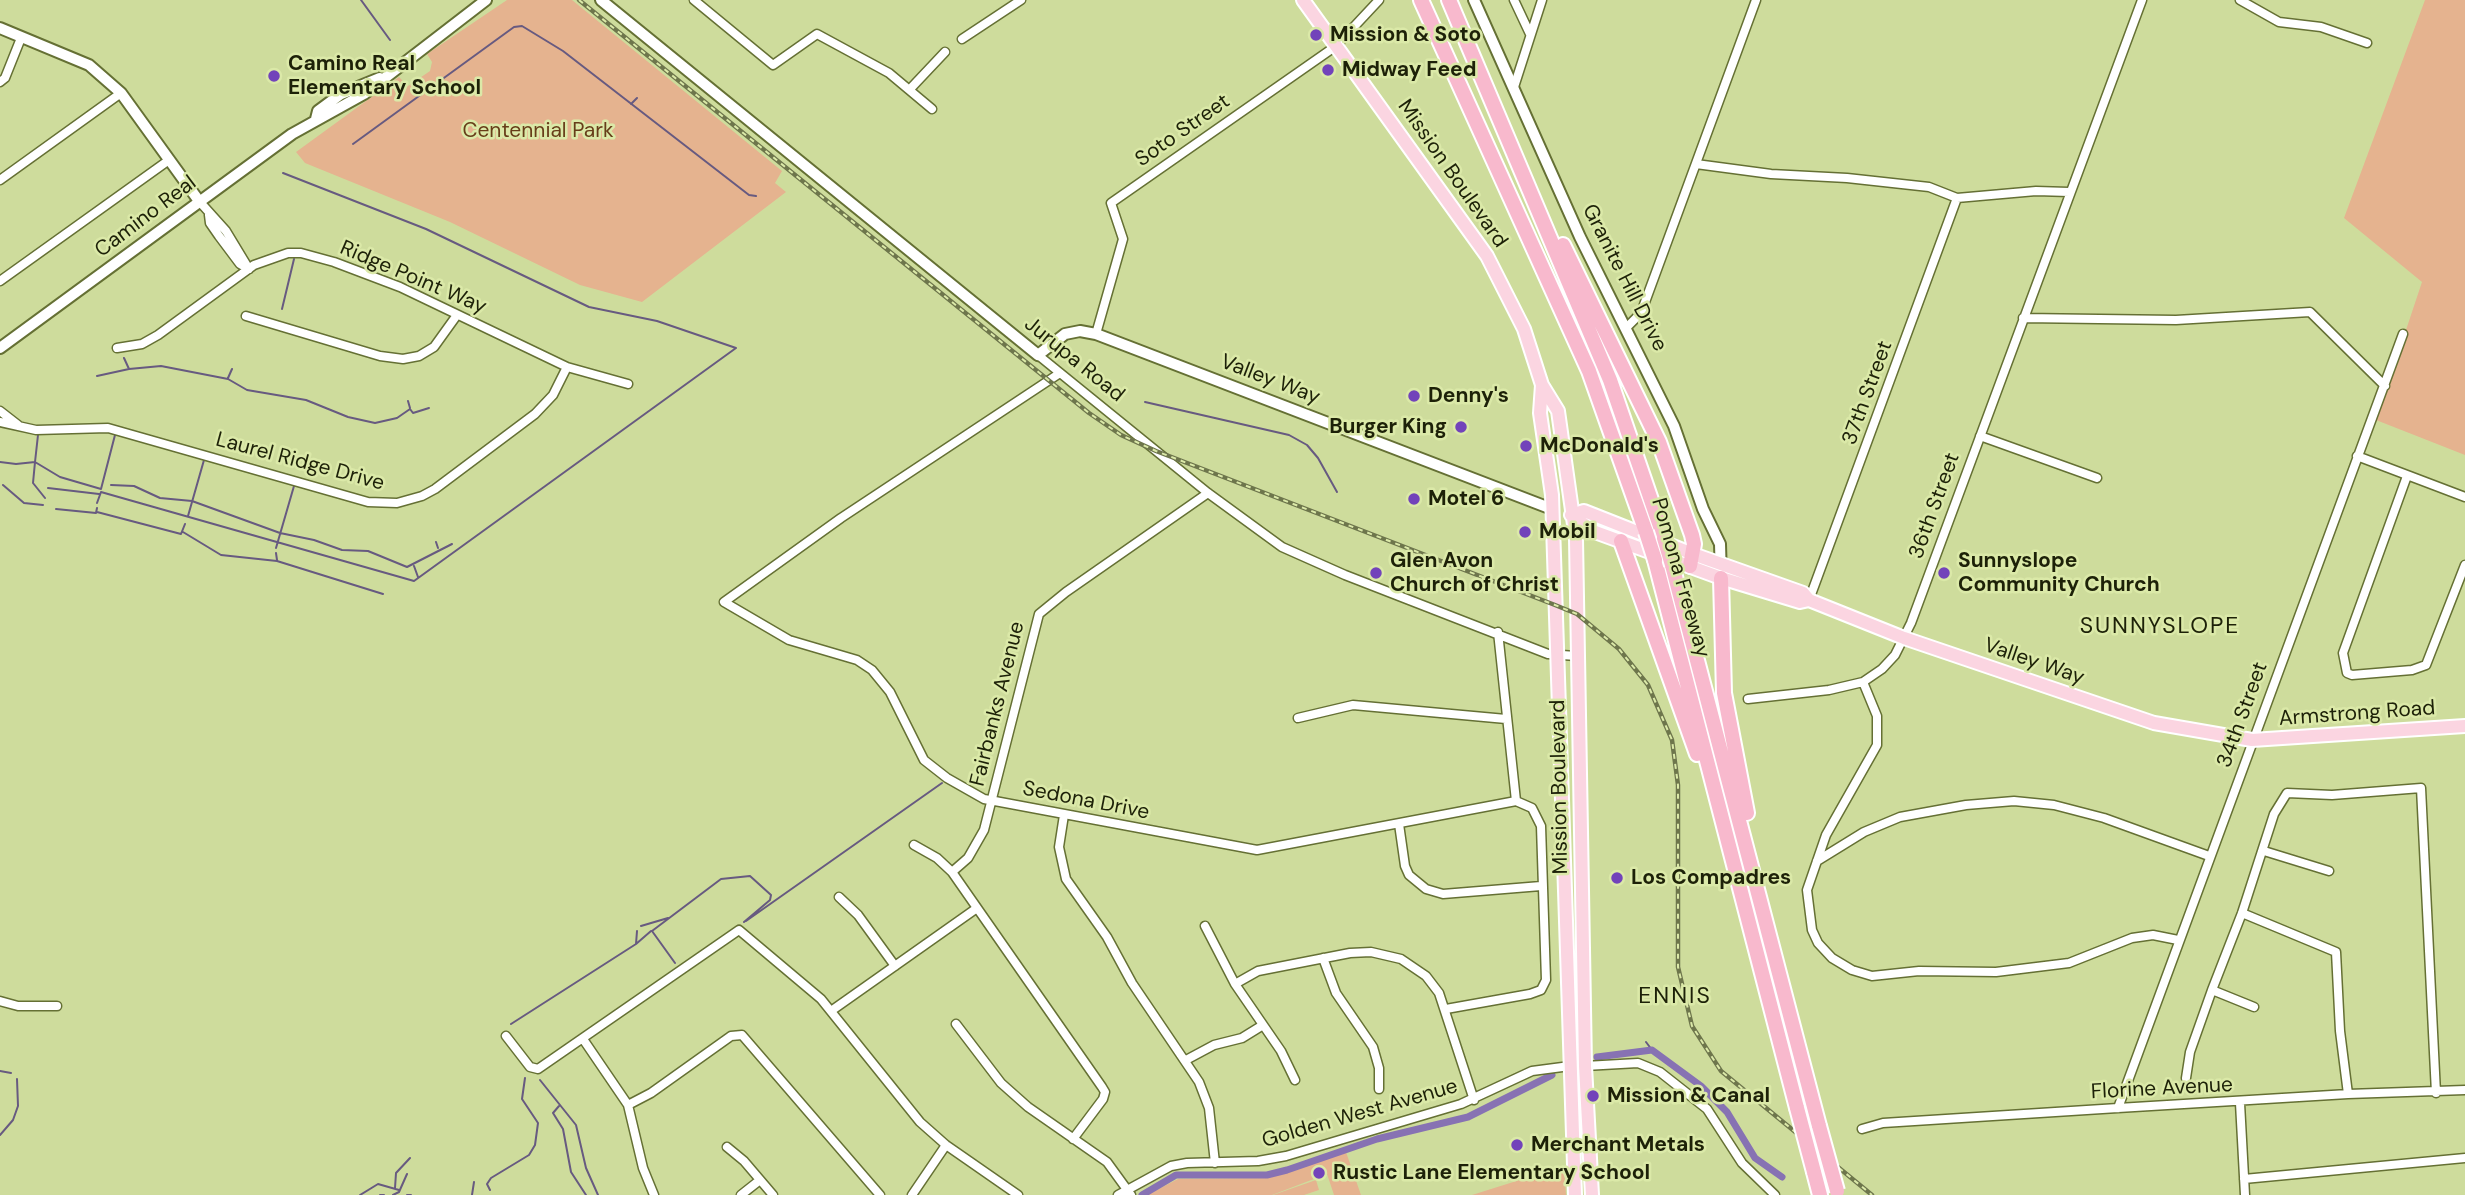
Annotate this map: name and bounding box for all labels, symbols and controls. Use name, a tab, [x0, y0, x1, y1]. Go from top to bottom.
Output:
place label: Mission & Soto	[1330, 22, 1481, 48]
marker: Mission & Soto	[1308, 27, 1324, 43]
place label: Camino Real Elementary School	[288, 51, 481, 101]
place label: Midway Feed	[1342, 57, 1476, 83]
marker: Midway Feed	[1320, 62, 1336, 78]
marker: Camino Real Elementary School	[266, 68, 282, 84]
street label: Soto Street	[1131, 89, 1235, 173]
street label: Mission Boulevard	[1392, 95, 1512, 253]
park label: Centennial Park	[462, 118, 614, 144]
street label: Camino Real	[90, 171, 202, 263]
street label: Granite Hill Drive	[1576, 200, 1672, 356]
street label: Ridge Point Way	[336, 236, 490, 320]
street label: Jurupa Road	[1019, 312, 1129, 408]
street label: 37th Street	[1838, 338, 1898, 448]
street label: Valley Way	[1217, 350, 1323, 410]
place label: Denny's	[1428, 383, 1509, 409]
marker: Denny's	[1406, 388, 1422, 404]
place label: Burger King	[1329, 414, 1447, 440]
marker: Burger King	[1453, 419, 1469, 435]
street label: Laurel Ridge Drive	[213, 427, 387, 497]
place label: McDonald's	[1540, 433, 1659, 459]
marker: McDonald's	[1518, 438, 1534, 454]
street label: 36th Street	[1904, 450, 1966, 562]
place label: Motel 6	[1428, 486, 1504, 512]
marker: Motel 6	[1406, 491, 1422, 507]
street label: Pomona Freeway	[1645, 495, 1715, 661]
place label: Mobil	[1539, 519, 1596, 545]
marker: Mobil	[1517, 524, 1533, 540]
place label: Glen Avon Church of Christ	[1390, 548, 1559, 598]
place label: Sunnyslope Community Church	[1958, 548, 2160, 598]
marker: Glen Avon Church of Christ	[1368, 565, 1384, 581]
marker: Sunnyslope Community Church	[1936, 565, 1952, 581]
district label: SUNNYSLOPE	[2081, 613, 2239, 641]
street label: Fairbanks Avenue	[965, 619, 1031, 789]
street label: Valley Way	[1980, 633, 2088, 691]
street label: 34th Street	[2212, 659, 2274, 771]
street label: Armstrong Road	[2278, 696, 2436, 732]
street label: Mission Boulevard	[1546, 699, 1574, 875]
street label: Sedona Drive	[1021, 776, 1151, 826]
place label: Los Compadres	[1631, 865, 1791, 891]
marker: Los Compadres	[1609, 870, 1625, 886]
district label: ENNIS	[1639, 983, 1711, 1011]
street label: Florine Avenue	[2090, 1073, 2234, 1105]
street label: Golden West Avenue	[1259, 1074, 1461, 1154]
place label: Mission & Canal	[1607, 1083, 1770, 1109]
marker: Mission & Canal	[1585, 1088, 1601, 1104]
place label: Merchant Metals	[1531, 1132, 1705, 1158]
marker: Merchant Metals	[1509, 1137, 1525, 1153]
place label: Rustic Lane Elementary School	[1333, 1160, 1650, 1186]
marker: Rustic Lane Elementary School	[1311, 1165, 1327, 1181]

